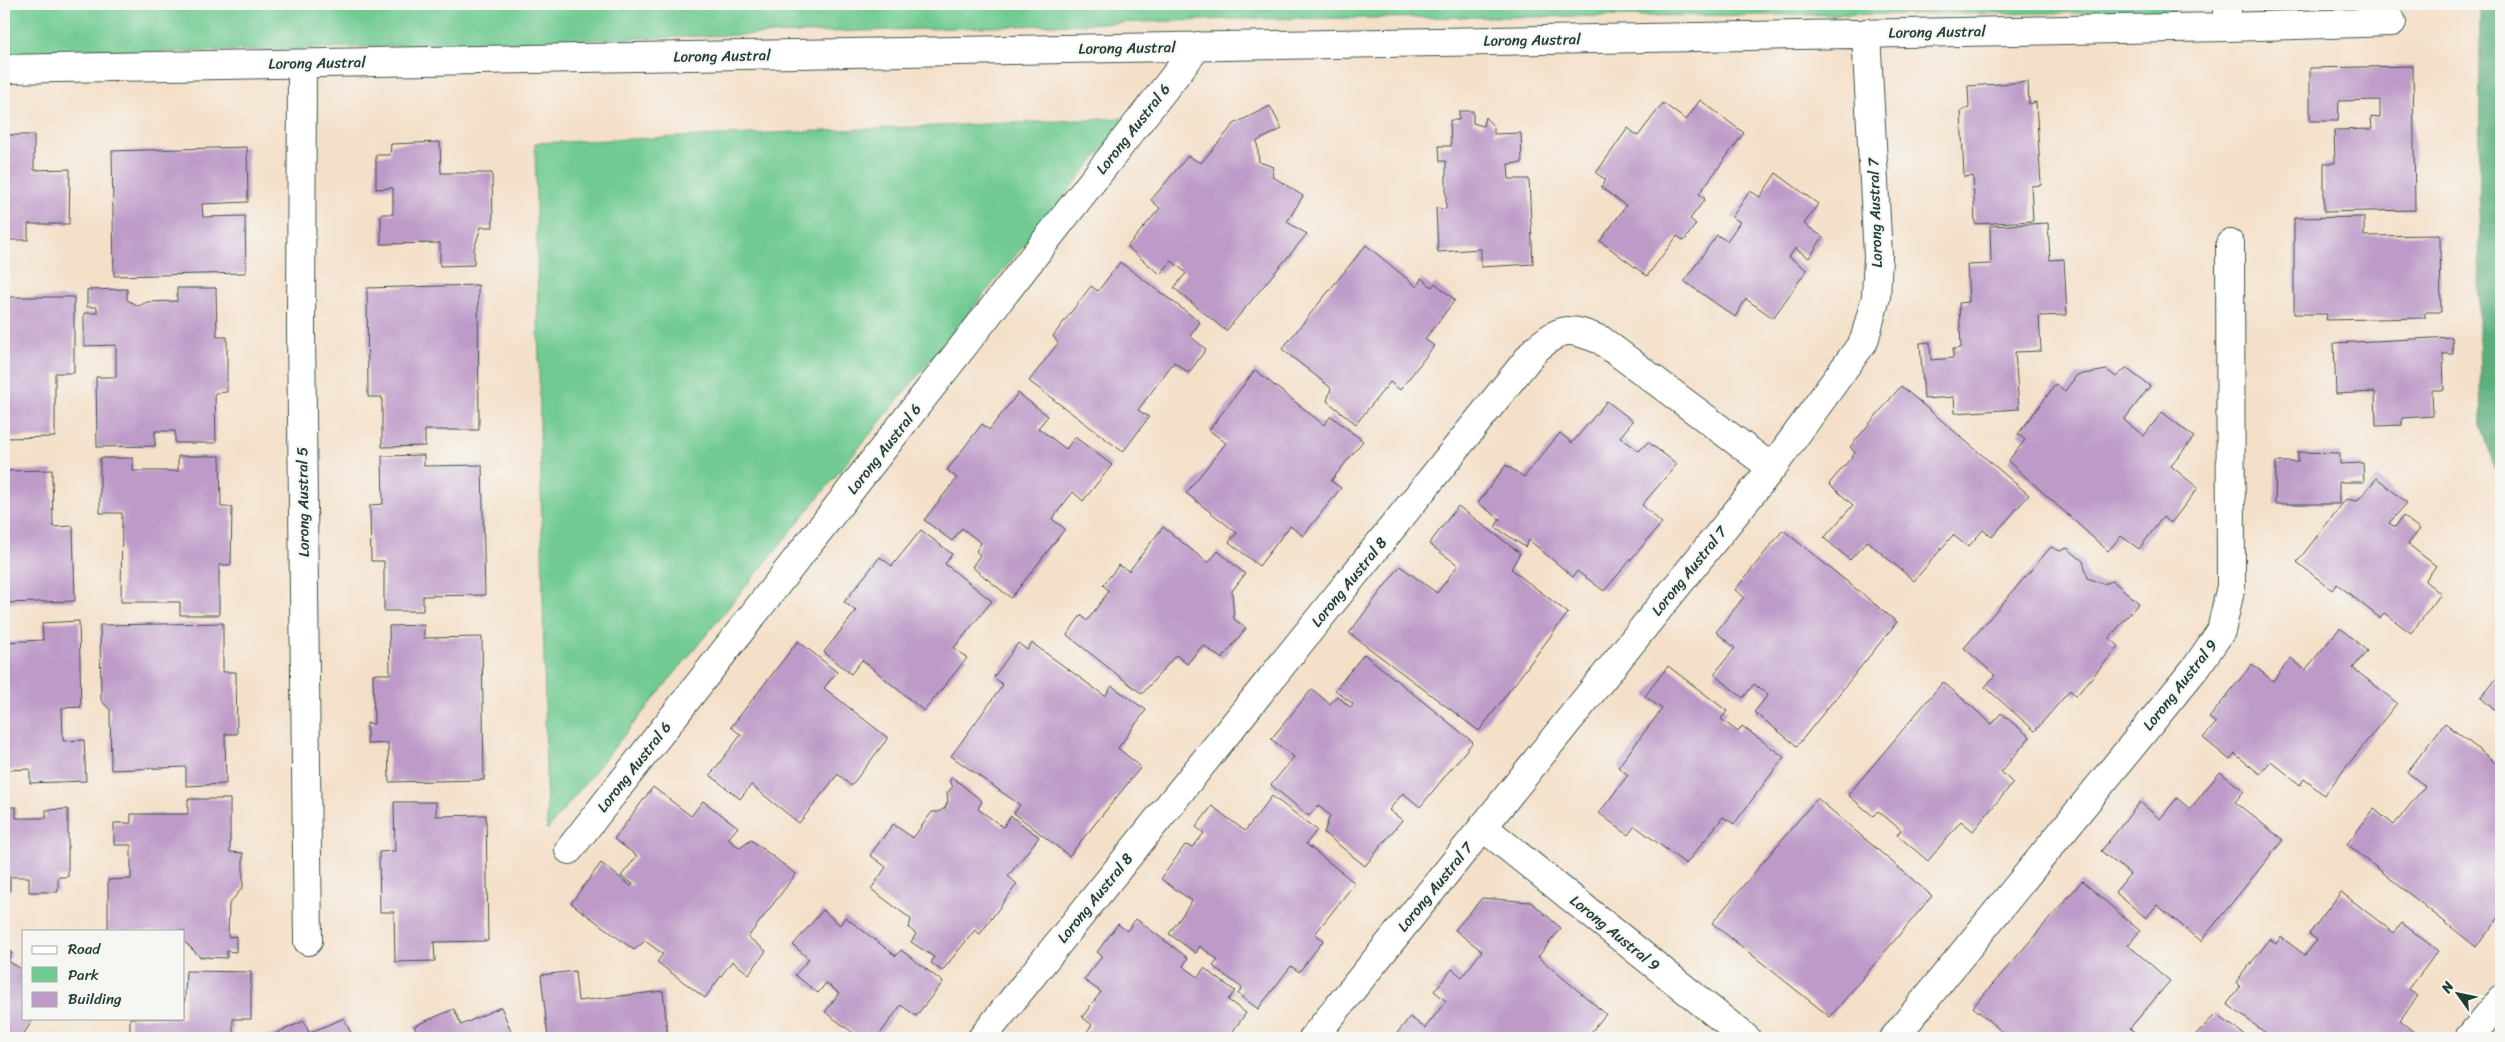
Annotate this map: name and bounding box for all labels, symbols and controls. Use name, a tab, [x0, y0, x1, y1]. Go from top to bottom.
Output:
street label: Lorong Austral	[1888, 18, 1987, 46]
street label: Lorong Austral	[1483, 26, 1582, 54]
street label: Lorong Austral	[1078, 34, 1177, 62]
street label: Lorong Austral	[673, 42, 772, 70]
street label: Lorong Austral	[268, 49, 367, 77]
street label: Lorong Austral 6	[1089, 78, 1177, 180]
street label: Lorong Austral 7	[1860, 156, 1890, 268]
street label: Lorong Austral 6	[840, 398, 928, 500]
street label: Lorong Austral 5	[289, 447, 317, 557]
street label: Lorong Austral 7	[1644, 519, 1735, 622]
street label: Lorong Austral 8	[1304, 531, 1394, 633]
street label: Lorong Austral 9	[2136, 634, 2224, 736]
street label: Lorong Austral 6	[590, 716, 678, 818]
street label: Lorong Austral 7	[1390, 835, 1481, 938]
street label: Lorong Austral 8	[1050, 847, 1140, 949]
street label: Lorong Austral 9	[1564, 888, 1666, 978]
legend	[22, 930, 185, 1020]
text: Road	[68, 936, 101, 962]
text: Park	[68, 962, 99, 988]
north arrow	[2432, 970, 2482, 1020]
text: N	[2434, 976, 2461, 999]
text: Building	[68, 986, 122, 1012]

